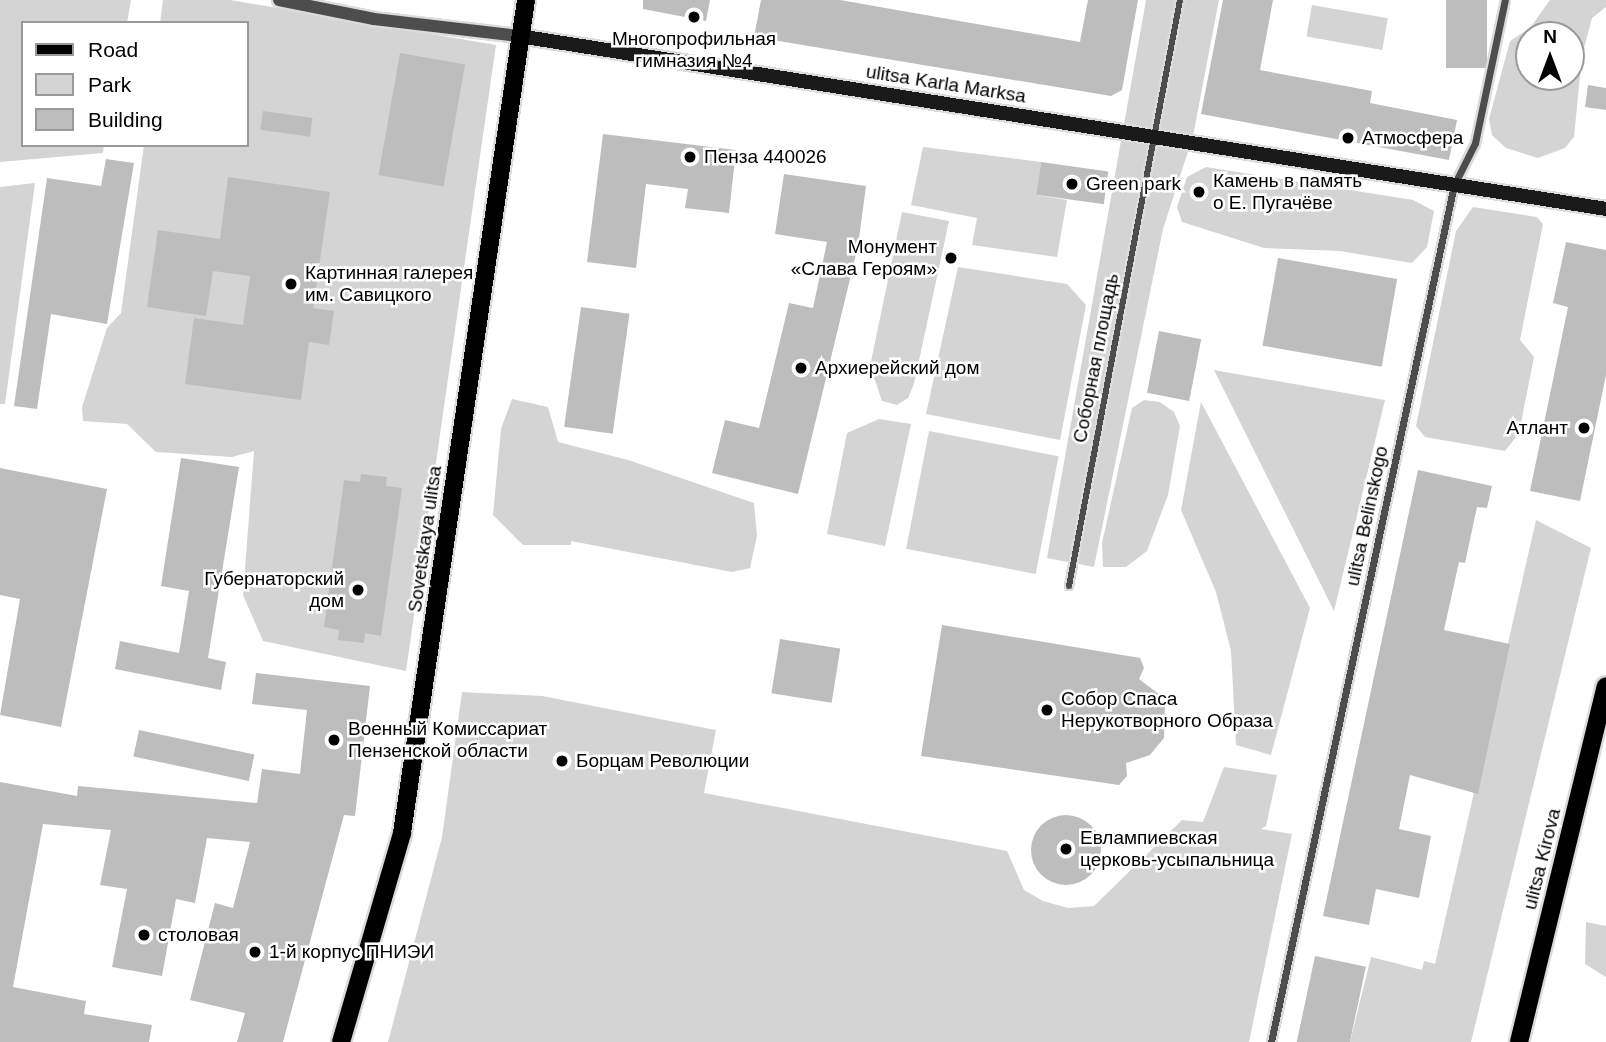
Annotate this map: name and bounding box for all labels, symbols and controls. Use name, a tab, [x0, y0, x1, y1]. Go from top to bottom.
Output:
marker: Многопрофильная гимназия №4	[686, 9, 702, 25]
legend	[21, 21, 248, 147]
north arrow	[1515, 21, 1585, 91]
text: N	[1543, 26, 1557, 47]
place label: Многопрофильная гимназия №4	[612, 28, 776, 72]
text: Road	[88, 38, 138, 61]
street label: ulitsa Karla Marksa	[864, 60, 1028, 108]
text: Park	[88, 73, 131, 96]
text: Building	[88, 108, 163, 131]
place label: Атмосфера	[1362, 127, 1463, 149]
marker: Атмосфера	[1340, 130, 1356, 146]
place label: Пенза 440026	[704, 146, 827, 168]
marker: Пенза 440026	[682, 149, 698, 165]
place label: Камень в память о Е. Пугачёве	[1213, 170, 1362, 214]
place label: Green park	[1086, 173, 1181, 195]
marker: Green park	[1064, 176, 1080, 192]
marker: Камень в память о Е. Пугачёве	[1191, 184, 1207, 200]
place label: Монумент «Слава Героям»	[791, 236, 937, 280]
marker: Монумент «Слава Героям»	[943, 250, 959, 266]
place label: Картинная галерея им. Савицкого	[305, 262, 473, 306]
street label: Соборная площадь	[1068, 271, 1124, 445]
marker: Картинная галерея им. Савицкого	[283, 276, 299, 292]
place label: Архиерейский дом	[815, 357, 979, 379]
marker: Архиерейский дом	[793, 360, 809, 376]
place label: Атлант	[1507, 417, 1568, 439]
marker: Атлант	[1574, 418, 1594, 438]
street label: ulitsa Belinskogo	[1341, 444, 1393, 588]
street label: Sovetskaya ulitsa	[403, 464, 447, 614]
place label: Губернаторский дом	[204, 568, 344, 612]
marker: Губернаторский дом	[350, 582, 366, 598]
place label: Собор Спаса Нерукотворного Образа	[1061, 688, 1273, 732]
marker: Собор Спаса Нерукотворного Образа	[1039, 702, 1055, 718]
place label: Военный Комиссариат Пензенской области	[348, 718, 547, 762]
marker: Военный Комиссариат Пензенской области	[326, 732, 342, 748]
place label: Борцам Революции	[576, 750, 749, 772]
marker: Борцам Революции	[554, 753, 570, 769]
street label: ulitsa Kirova	[1518, 806, 1566, 912]
place label: Евлампиевская церковь-усыпальница	[1080, 827, 1274, 871]
marker: Евлампиевская церковь-усыпальница	[1058, 841, 1074, 857]
place label: столовая	[158, 924, 239, 946]
marker: столовая	[136, 927, 152, 943]
place label: 1-й корпус ПНИЭИ	[269, 941, 434, 963]
marker: 1-й корпус ПНИЭИ	[247, 944, 263, 960]

